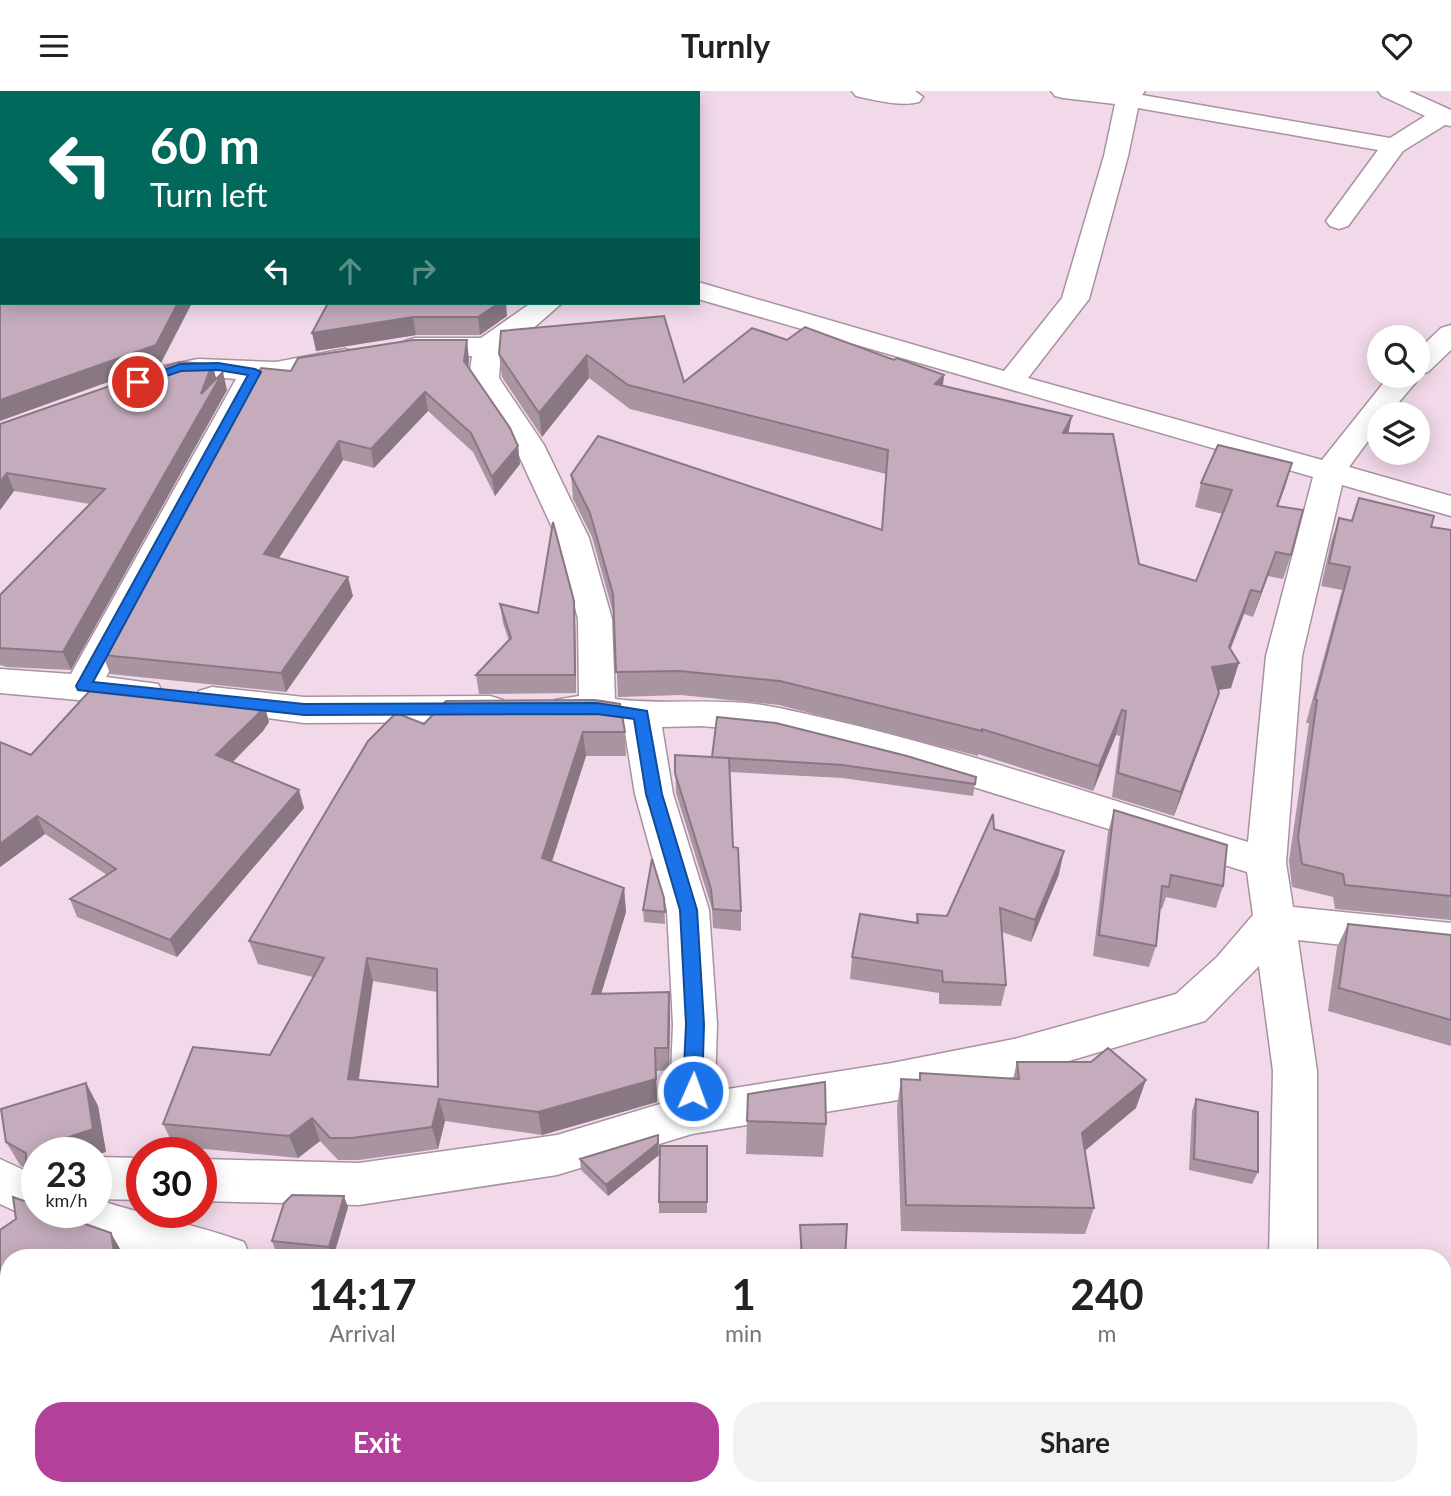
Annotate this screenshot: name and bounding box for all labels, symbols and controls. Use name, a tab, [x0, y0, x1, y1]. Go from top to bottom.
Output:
text: Turnly	[681, 26, 770, 65]
icon: menu	[35, 27, 73, 65]
icon: heart	[1378, 27, 1416, 65]
text: 60 m	[150, 116, 260, 174]
icon: left	[35, 119, 126, 210]
text: Turn left	[150, 175, 267, 214]
icon: left	[258, 252, 296, 290]
icon: ahead	[331, 252, 369, 290]
icon: right	[404, 252, 442, 290]
map controls	[1367, 325, 1430, 465]
button: search	[1367, 325, 1430, 388]
pin	[108, 352, 168, 412]
icon: arrive	[119, 363, 157, 401]
button: layers	[1367, 402, 1430, 465]
position arrow	[656, 1054, 730, 1128]
speed limit sign: 30	[126, 1137, 217, 1228]
text: 23	[46, 1152, 87, 1194]
text: km/h	[45, 1189, 88, 1211]
text: 14:17	[308, 1269, 417, 1319]
text: 1	[731, 1269, 756, 1319]
text: 240	[1071, 1269, 1144, 1319]
text: Arrival	[329, 1319, 396, 1347]
text: min	[725, 1319, 762, 1347]
text: m	[1098, 1319, 1117, 1347]
button: Exit	[35, 1402, 719, 1482]
button: Share	[733, 1402, 1417, 1482]

